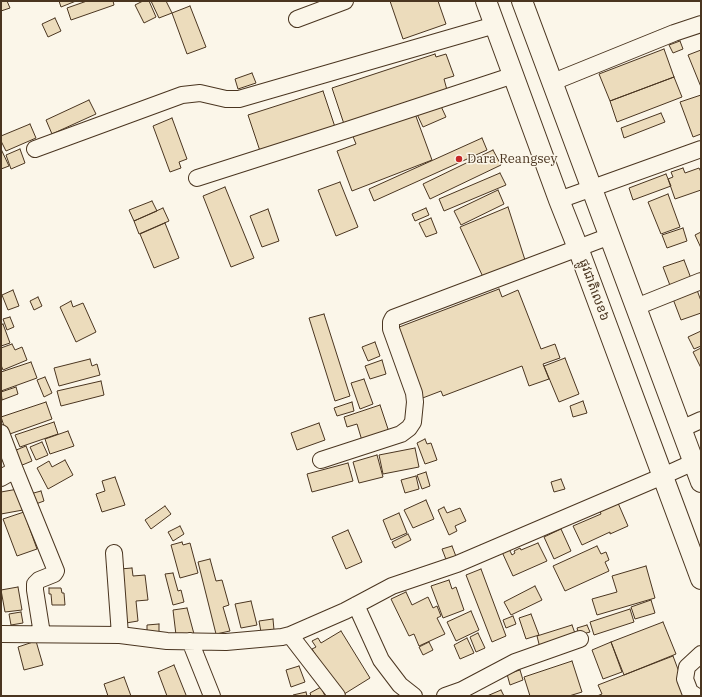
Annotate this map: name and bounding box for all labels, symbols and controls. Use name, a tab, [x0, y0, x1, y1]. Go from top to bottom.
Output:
place label: Dara Reangsey	[467, 151, 557, 167]
marker: Dara Reangsey	[454, 154, 464, 164]
street label: ផ្លូវជាតិលេខ៦	[576, 257, 612, 323]

